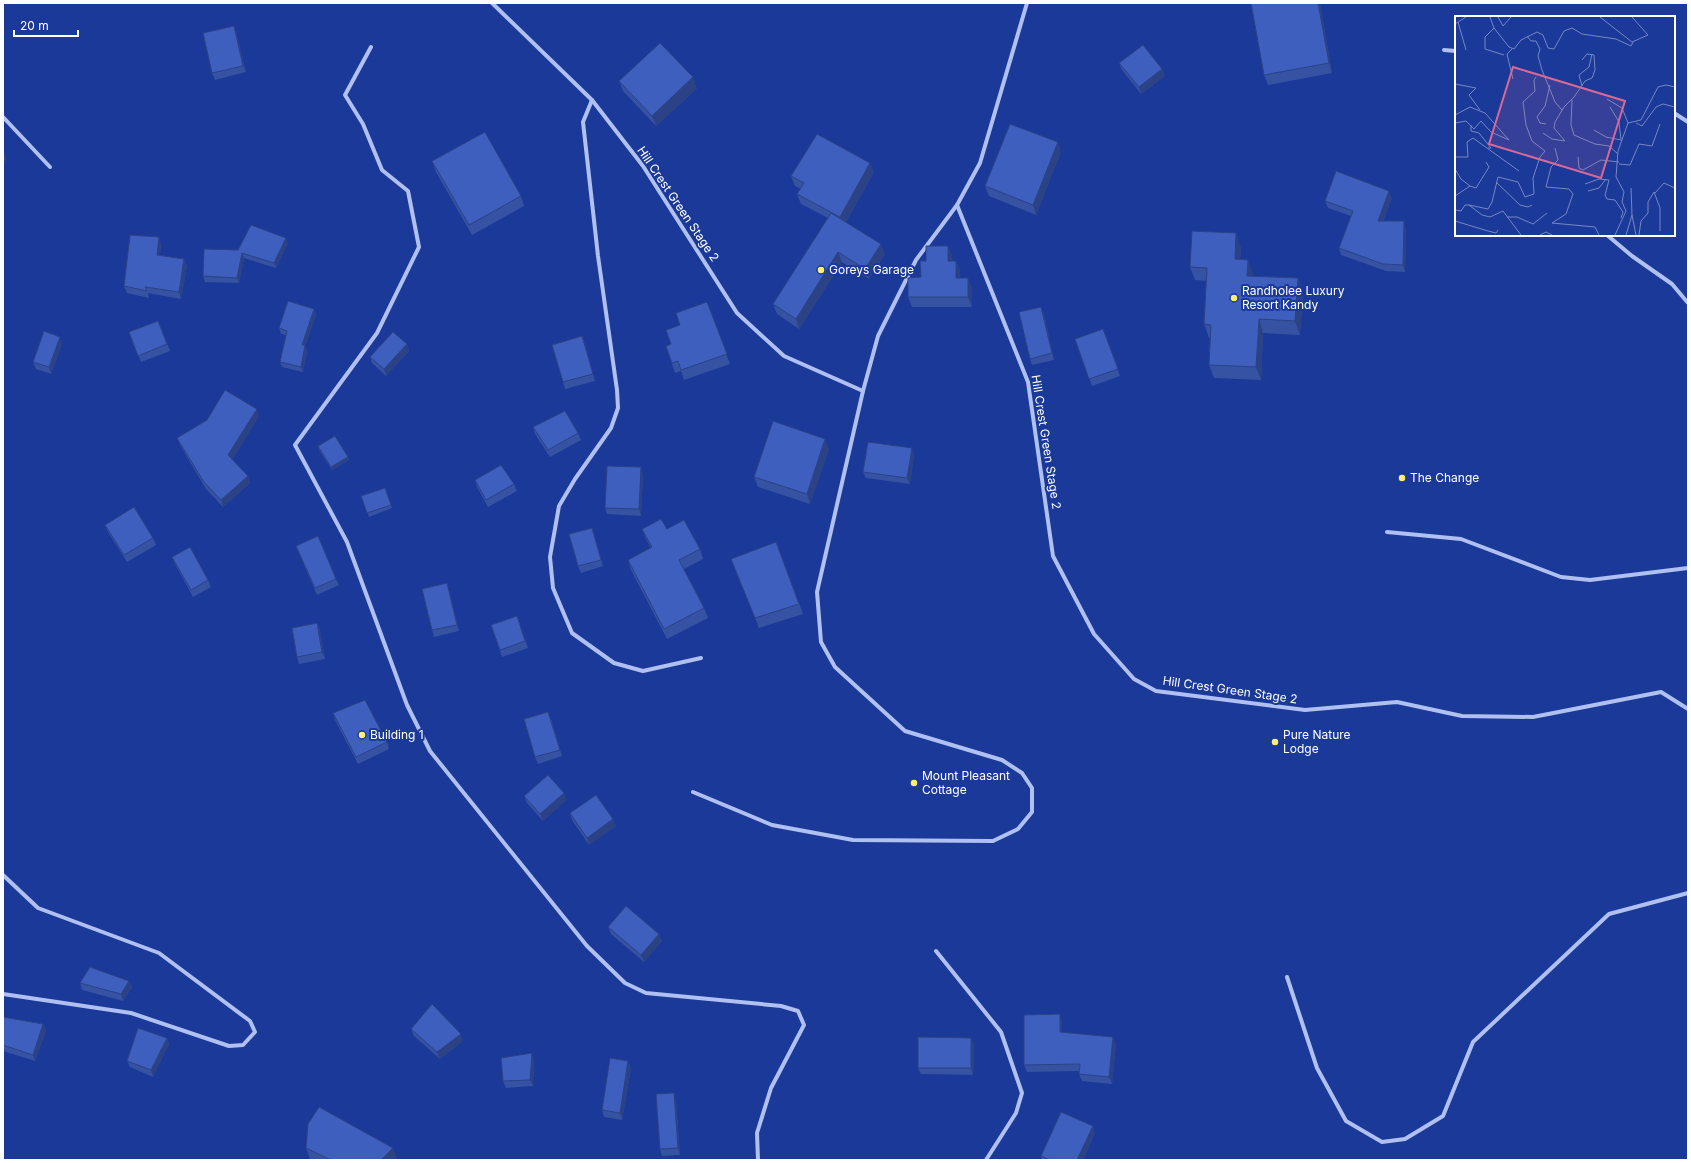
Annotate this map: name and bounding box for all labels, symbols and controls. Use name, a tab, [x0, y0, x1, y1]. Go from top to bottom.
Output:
scale bar	[14, 12, 78, 38]
inset map	[1455, 16, 1675, 236]
text: 20 m	[20, 18, 49, 33]
street label: Hill Crest Green Stage 2	[634, 143, 723, 264]
place label: Goreys Garage	[829, 262, 914, 277]
marker: Goreys Garage	[816, 265, 826, 275]
place label: Randholee Luxury Resort Kandy	[1242, 283, 1345, 312]
marker: Randholee Luxury Resort Kandy	[1229, 293, 1239, 303]
street label: Hill Crest Green Stage 2	[1028, 374, 1065, 510]
place label: The Change	[1410, 470, 1479, 485]
marker: The Change	[1397, 473, 1407, 483]
street label: Hill Crest Green Stage 2	[1162, 673, 1298, 706]
place label: Building 1	[370, 727, 424, 742]
place label: Pure Nature Lodge	[1283, 727, 1351, 756]
marker: Building 1	[357, 730, 367, 740]
marker: Pure Nature Lodge	[1270, 737, 1280, 747]
place label: Mount Pleasant Cottage	[922, 768, 1010, 797]
marker: Mount Pleasant Cottage	[909, 778, 919, 788]

